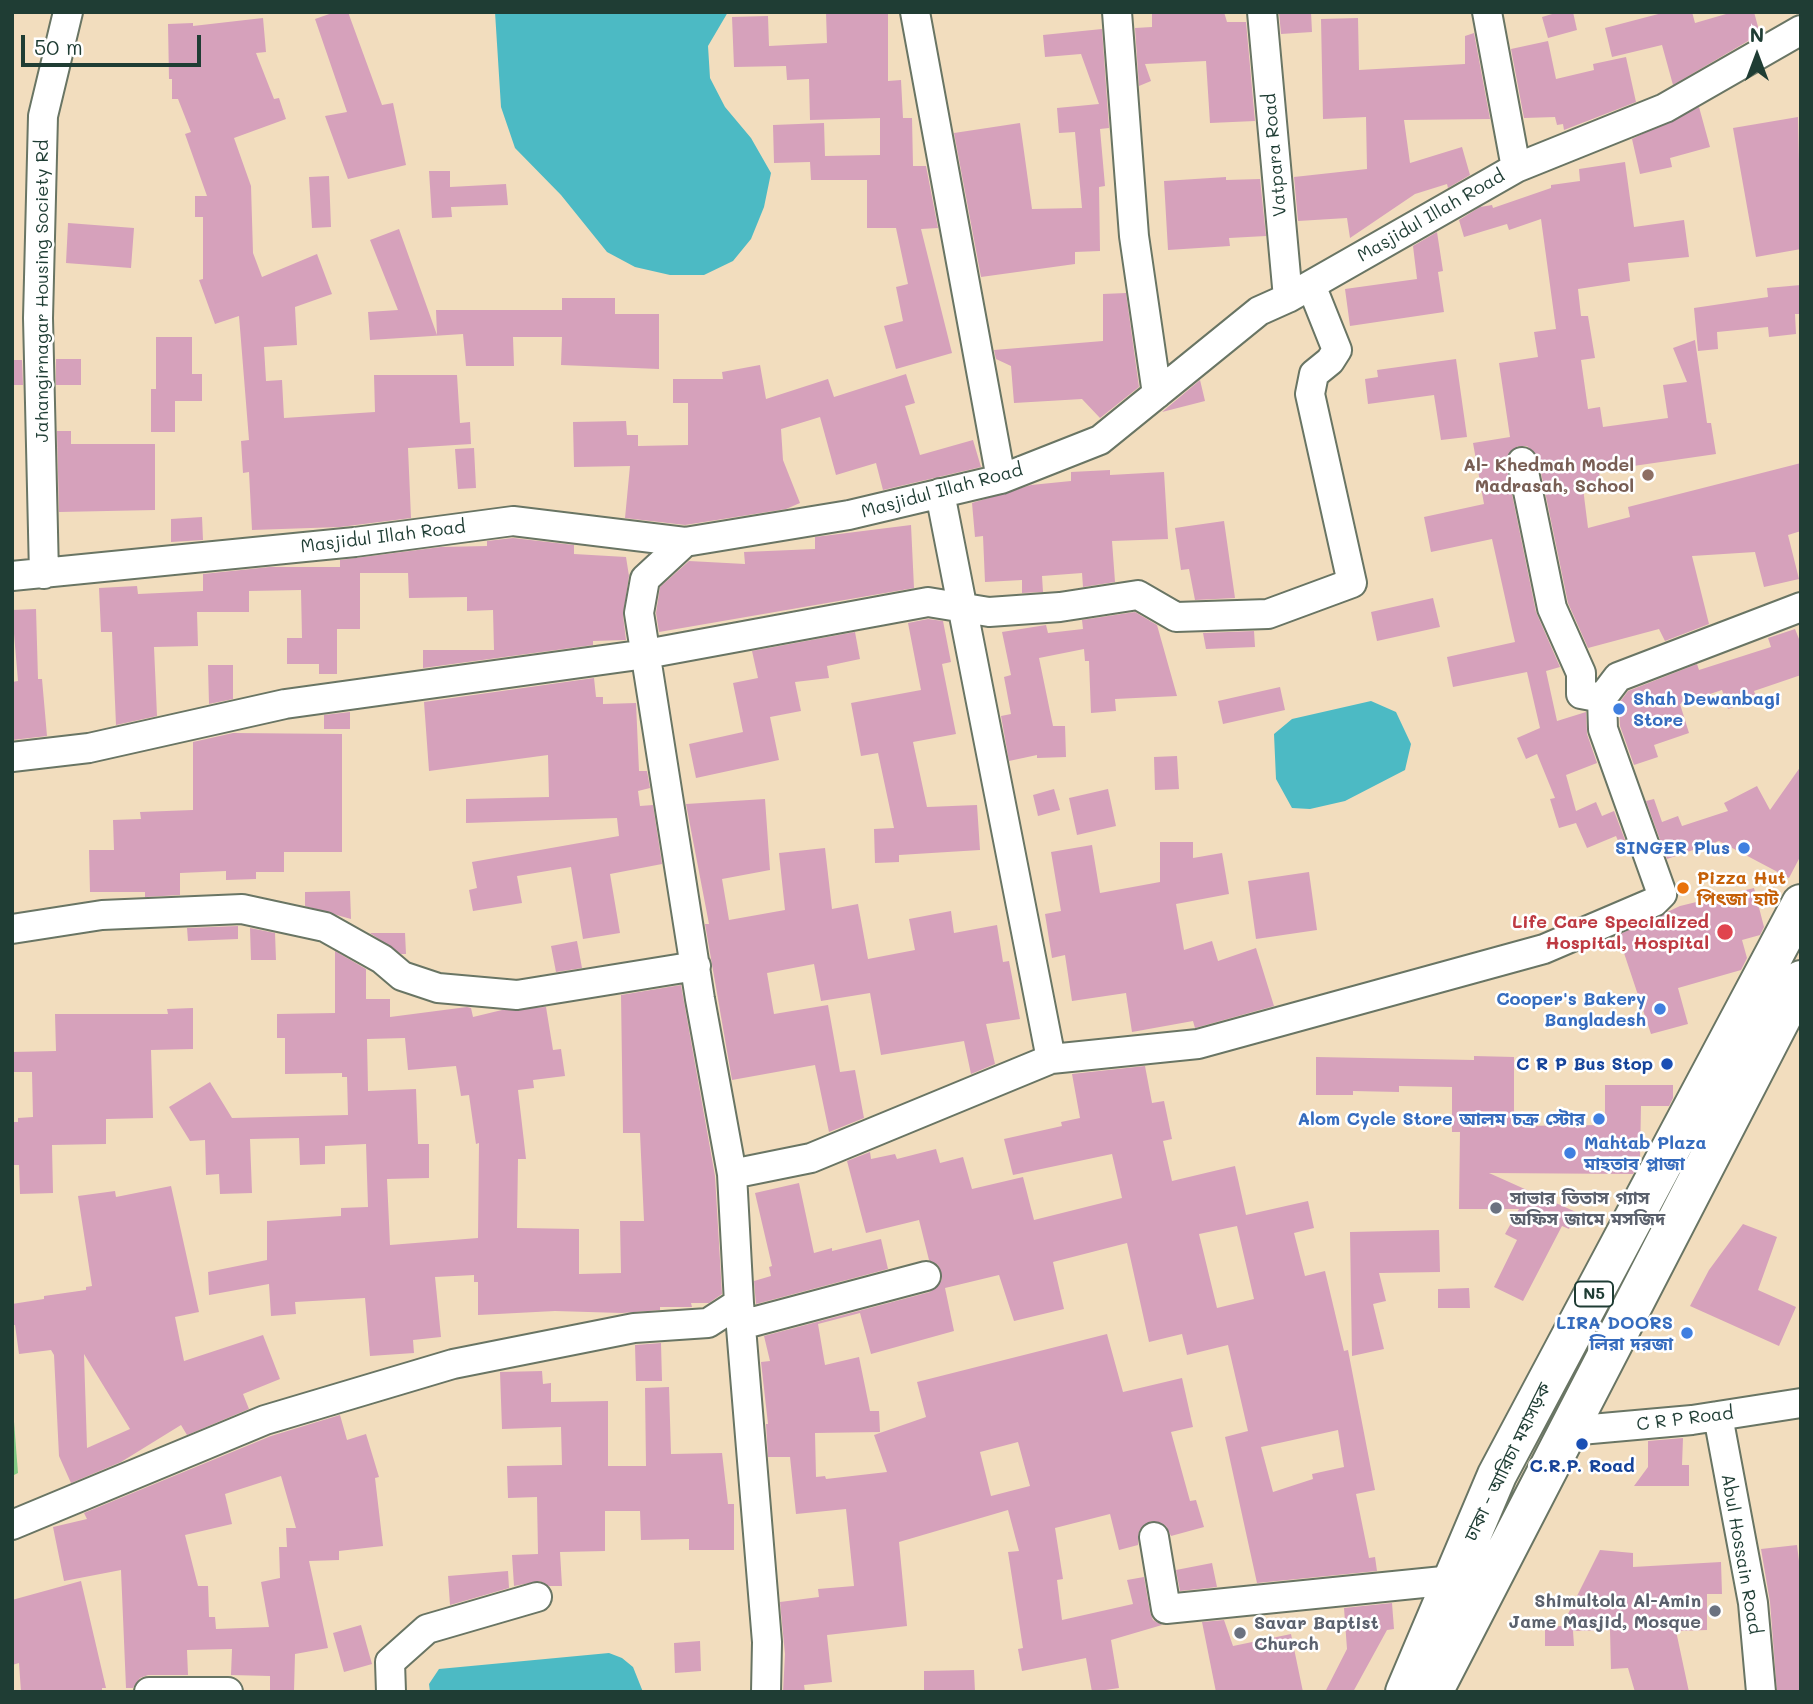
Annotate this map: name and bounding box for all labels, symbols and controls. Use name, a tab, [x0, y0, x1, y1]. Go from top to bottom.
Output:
scale bar	[24, 21, 205, 65]
north arrow	[1722, 21, 1792, 91]
text: N	[1750, 22, 1764, 47]
text: 50 m	[34, 33, 83, 60]
street label: Vatpara Road	[1259, 92, 1291, 218]
street label: Jahangirnagar Housing Society Rd	[31, 140, 53, 442]
street label: Masjidul Illah Road	[1354, 165, 1508, 267]
place label: Al- Khedmah Model Madrasah, School	[1463, 454, 1634, 496]
street label: Masjidul Illah Road	[859, 459, 1025, 523]
marker: Al- Khedmah Model Madrasah, School	[1640, 467, 1656, 483]
street label: Masjidul Illah Road	[299, 516, 467, 558]
place label: Shah Dewanbagi Store	[1633, 688, 1781, 730]
marker: Shah Dewanbagi Store	[1611, 701, 1627, 717]
place label: SINGER Plus	[1615, 837, 1730, 859]
marker: SINGER Plus	[1736, 840, 1752, 856]
place label: Pizza Hut পিৎজা হাট	[1697, 867, 1786, 910]
marker: Pizza Hut পিৎজা হাট	[1675, 880, 1691, 896]
place label: Life Care Specialized Hospital, Hospital	[1512, 911, 1709, 954]
marker: Life Care Specialized Hospital, Hospital	[1715, 922, 1735, 942]
place label: Cooper's Bakery Bangladesh	[1496, 988, 1646, 1030]
marker: Cooper's Bakery Bangladesh	[1652, 1001, 1668, 1017]
place label: C R P Bus Stop	[1516, 1053, 1653, 1075]
marker: C R P Bus Stop	[1659, 1056, 1675, 1072]
place label: Alom Cycle Store আলম চক্র স্টোর	[1297, 1108, 1585, 1130]
marker: Alom Cycle Store আলম চক্র স্টোর	[1591, 1111, 1607, 1127]
place label: Mahtab Plaza মাহতাব প্লাজা	[1584, 1132, 1706, 1174]
marker: Mahtab Plaza মাহতাব প্লাজা	[1562, 1145, 1578, 1161]
place label: সাভার তিতাস গ্যাস অফিস জামে মসজিদ	[1510, 1187, 1665, 1230]
marker: সাভার তিতাস গ্যাস অফিস জামে মসজিদ	[1488, 1200, 1504, 1216]
road number: N5	[1575, 1282, 1613, 1306]
place label: LIRA DOORS লিরা দরজা	[1556, 1312, 1673, 1354]
marker: LIRA DOORS লিরা দরজা	[1679, 1325, 1695, 1341]
street label: ঢাকা - আরিচা মহাসড়ক	[1460, 1379, 1556, 1545]
street label: C R P Road	[1635, 1402, 1735, 1436]
marker: C.R.P. Road	[1574, 1436, 1590, 1452]
place label: C.R.P. Road	[1529, 1455, 1635, 1477]
street label: Abul Hossain Road	[1716, 1472, 1766, 1636]
place label: Shimultola Al-Amin Jame Masjid, Mosque	[1508, 1590, 1701, 1632]
marker: Shimultola Al-Amin Jame Masjid, Mosque	[1707, 1603, 1723, 1619]
place label: Savar Baptist Church	[1254, 1612, 1379, 1654]
marker: Savar Baptist Church	[1232, 1625, 1248, 1641]

